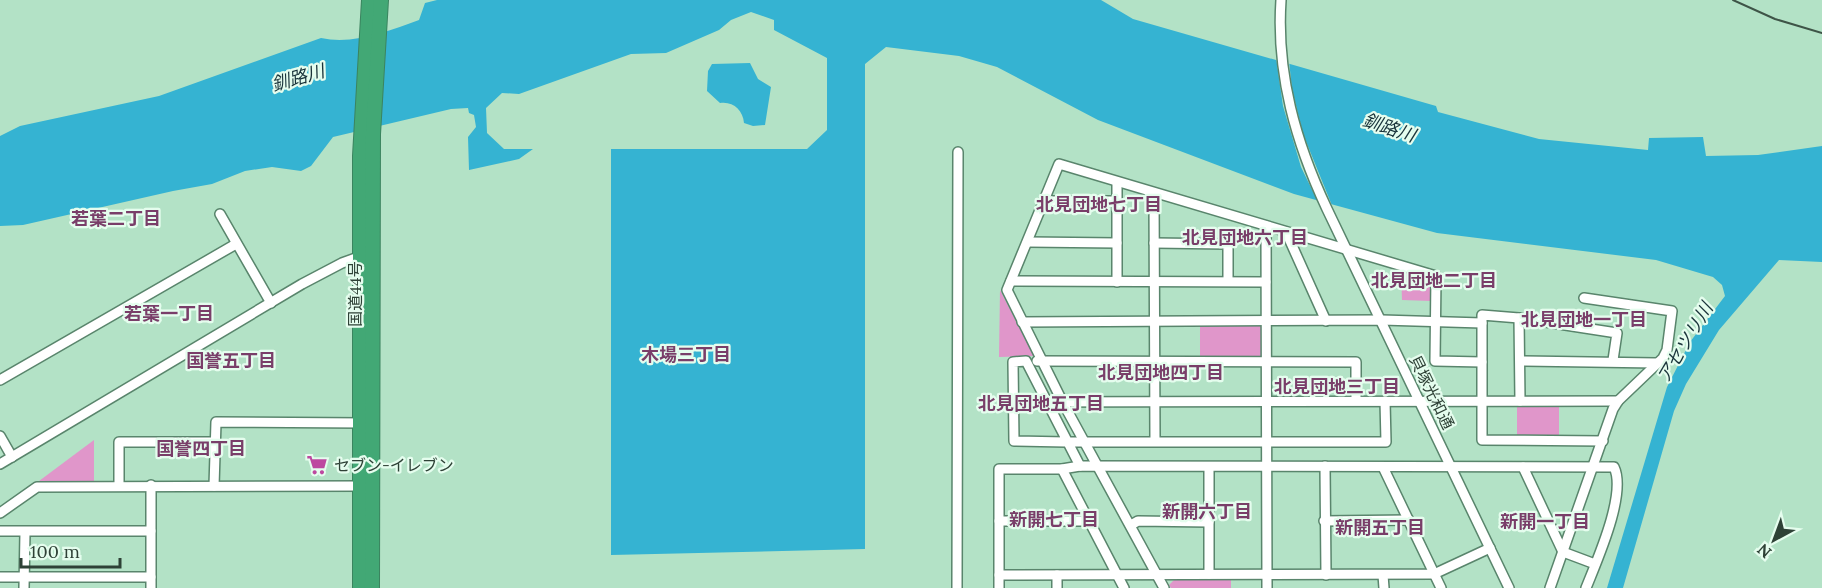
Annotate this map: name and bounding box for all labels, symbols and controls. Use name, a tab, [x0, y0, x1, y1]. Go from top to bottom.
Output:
water label: 釧路川	[269, 58, 329, 96]
water label: 釧路川	[1360, 108, 1420, 147]
district label: 北見団地七丁目	[1036, 193, 1162, 216]
district label: 若葉二丁目	[71, 207, 161, 230]
district label: 北見団地六丁目	[1182, 226, 1308, 249]
street label: 国道44号	[345, 261, 365, 327]
district label: 北見団地二丁目	[1371, 269, 1497, 292]
water label: アセツリ川	[1652, 297, 1719, 387]
district label: 若葉一丁目	[124, 302, 214, 325]
district label: 北見団地一丁目	[1521, 308, 1647, 331]
district label: 木場三丁目	[641, 343, 731, 366]
district label: 国誉五丁目	[186, 349, 276, 372]
street label: 貝塚光和通	[1405, 352, 1459, 432]
district label: 北見団地四丁目	[1098, 361, 1224, 384]
district label: 北見団地三丁目	[1274, 375, 1400, 398]
district label: 北見団地五丁目	[978, 392, 1104, 415]
district label: 国誉四丁目	[156, 437, 246, 460]
supermarket icon: セブン-イレブン	[305, 453, 329, 477]
place label: セブン-イレブン	[334, 455, 454, 475]
district label: 新開六丁目	[1162, 500, 1252, 523]
district label: 新開七丁目	[1009, 508, 1099, 531]
district label: 新開一丁目	[1500, 510, 1590, 533]
north arrow	[1744, 510, 1804, 570]
district label: 新開五丁目	[1335, 516, 1425, 539]
scale bar	[21, 531, 120, 569]
text: 100 m	[30, 540, 80, 563]
text: N	[1753, 540, 1775, 563]

